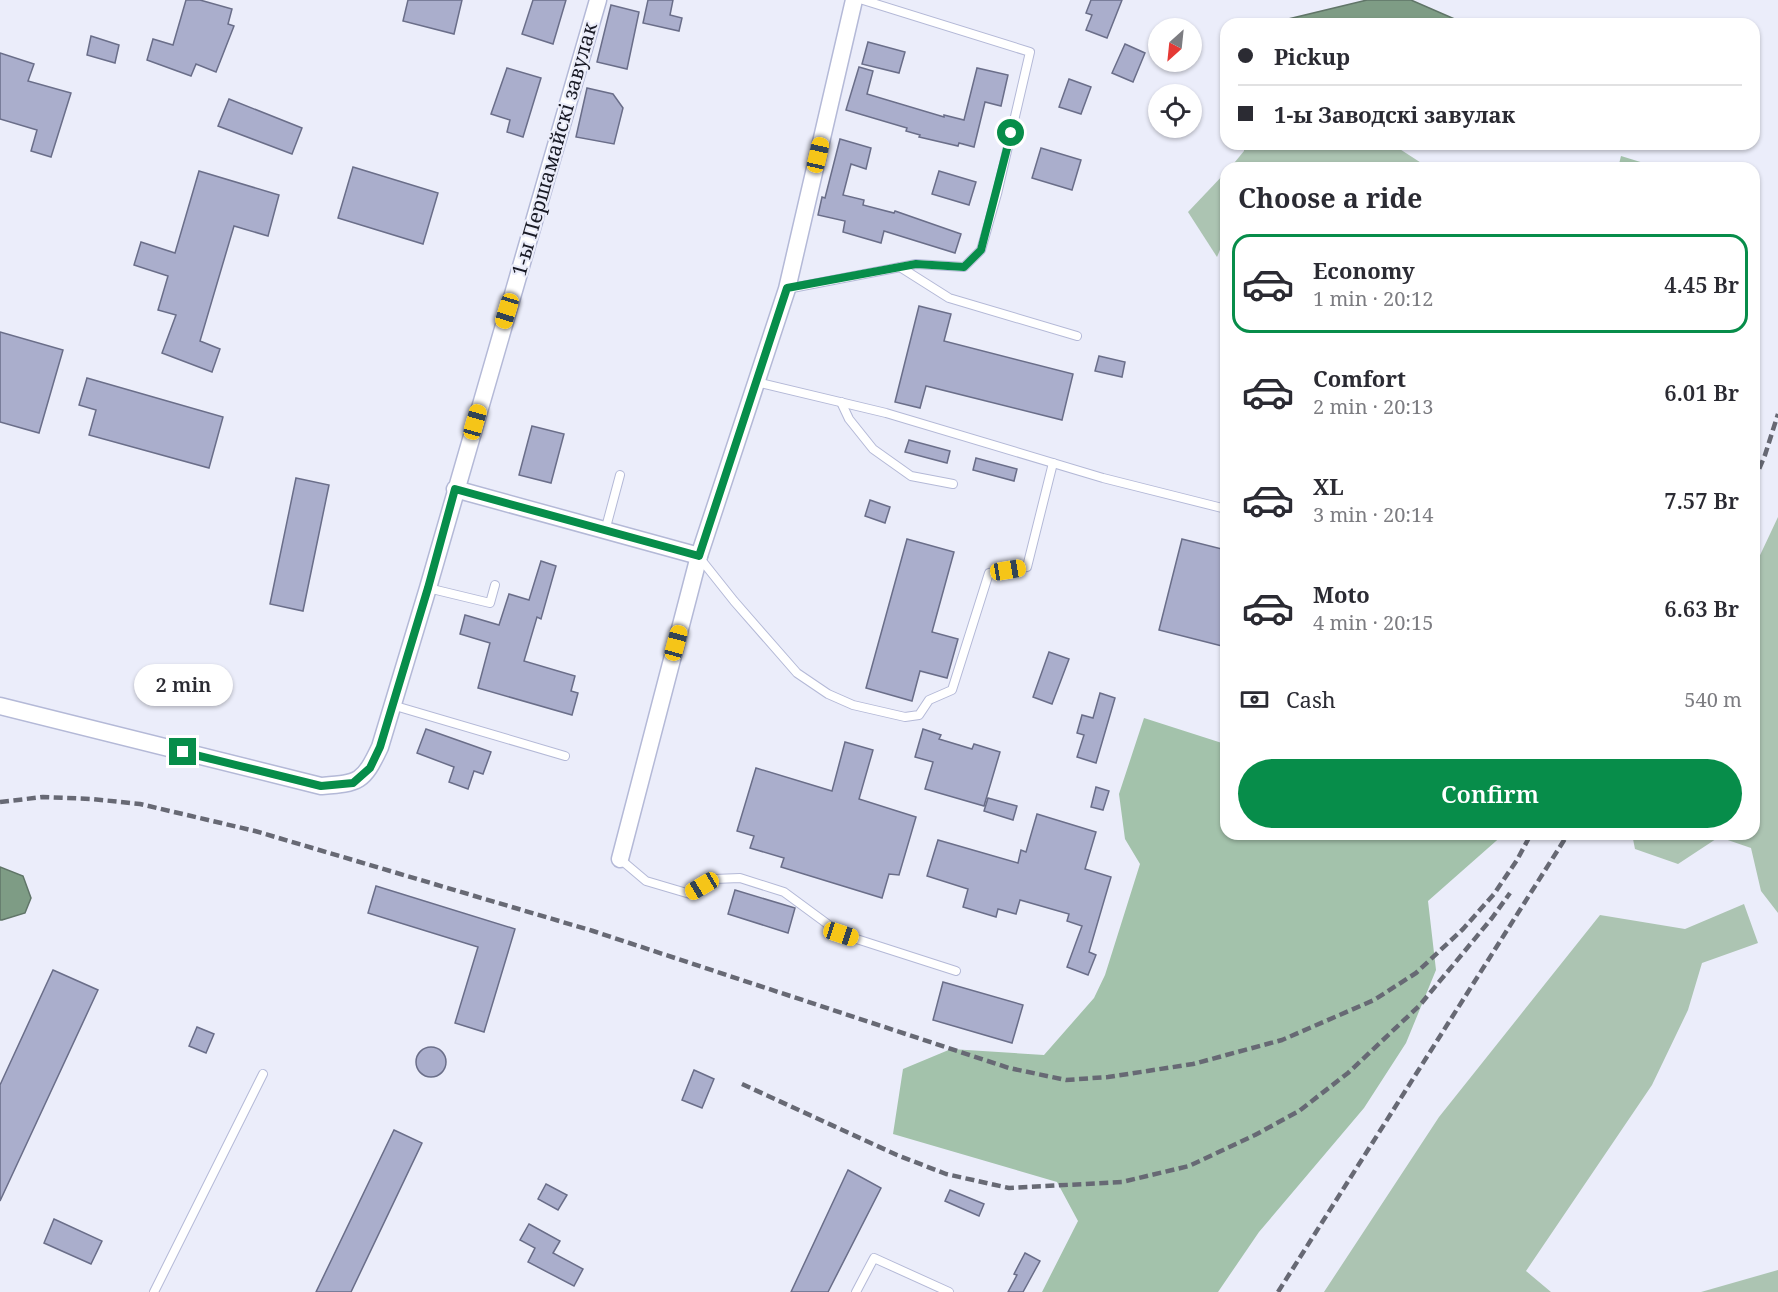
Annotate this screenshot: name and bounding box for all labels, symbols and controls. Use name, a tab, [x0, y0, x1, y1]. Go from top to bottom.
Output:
north arrow	[1148, 18, 1202, 72]
map controls	[1148, 18, 1202, 138]
street label: 1-ы Першамайскі завулак	[505, 19, 603, 279]
text: Pickup	[1274, 41, 1350, 71]
button: locate	[1148, 84, 1202, 138]
text: 1-ы Заводскі завулак	[1274, 99, 1515, 129]
route start	[997, 119, 1024, 146]
car	[805, 135, 831, 175]
text: Choose a ride	[1238, 179, 1423, 216]
text: Economy	[1313, 255, 1415, 285]
icon: car	[1241, 257, 1295, 311]
text: 4.45 Br	[1664, 269, 1739, 299]
text: 1 min · 20:12	[1313, 285, 1433, 312]
car	[493, 291, 521, 331]
text: Comfort	[1313, 363, 1406, 393]
icon: car	[1241, 365, 1295, 419]
text: 6.01 Br	[1664, 377, 1739, 407]
text: 2 min · 20:13	[1313, 393, 1433, 420]
car	[461, 402, 489, 442]
text: XL	[1313, 471, 1344, 501]
icon: car	[1241, 473, 1295, 527]
text: 7.57 Br	[1664, 485, 1739, 515]
text: 3 min · 20:14	[1313, 501, 1433, 528]
car	[989, 558, 1027, 582]
text: Moto	[1313, 579, 1370, 609]
icon: car	[1241, 581, 1295, 635]
text: 6.63 Br	[1664, 593, 1739, 623]
text: 4 min · 20:15	[1313, 609, 1433, 636]
car	[663, 623, 689, 663]
callout: 2 min	[134, 665, 232, 707]
text: 2 min	[156, 671, 211, 698]
icon: cash	[1238, 683, 1271, 716]
text: Cash	[1286, 684, 1336, 714]
text: 540 m	[1684, 686, 1742, 713]
route end	[169, 738, 196, 765]
button: Confirm	[1238, 759, 1742, 828]
car	[682, 869, 722, 903]
car	[821, 920, 861, 948]

